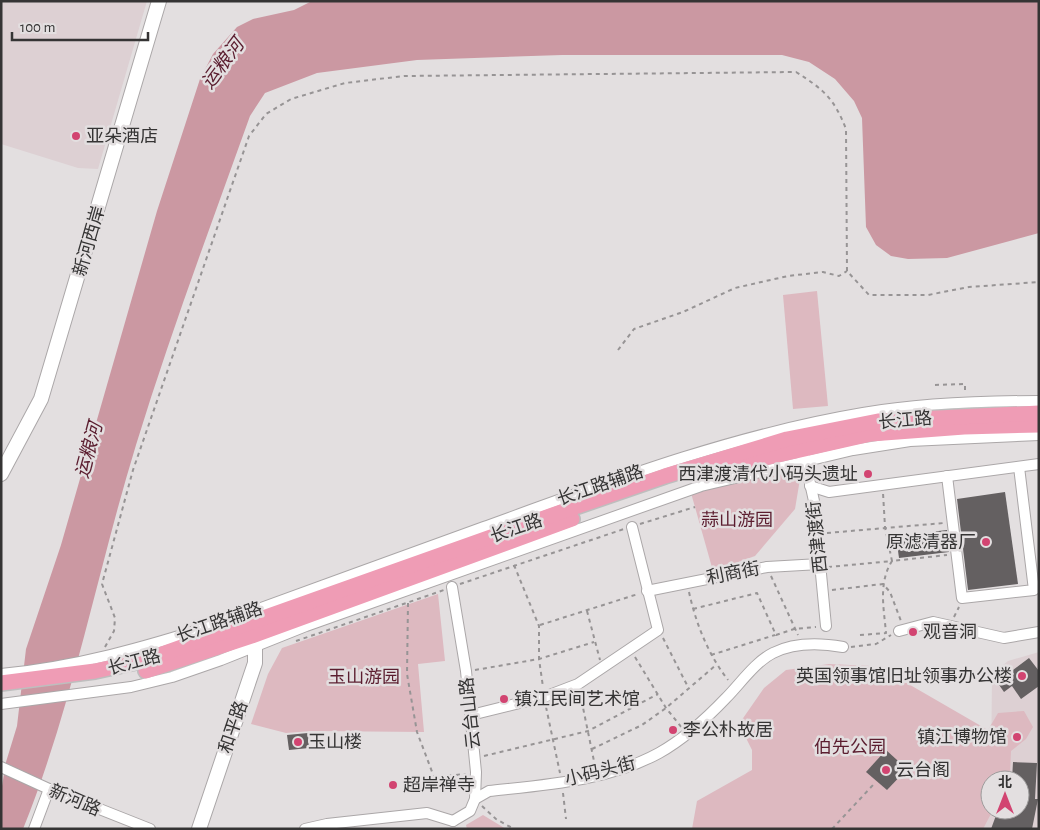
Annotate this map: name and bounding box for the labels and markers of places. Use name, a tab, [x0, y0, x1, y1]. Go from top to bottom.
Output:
place label: 亚朵酒店	[86, 126, 158, 146]
marker: 亚朵酒店	[70, 130, 82, 142]
place label: 西津渡清代小码头遗址	[678, 464, 858, 484]
marker: 西津渡清代小码头遗址	[862, 468, 874, 480]
place label: 原滤清器厂	[886, 532, 976, 552]
marker: 原滤清器厂	[980, 536, 992, 548]
place label: 观音洞	[923, 622, 977, 642]
marker: 观音洞	[907, 626, 919, 638]
place label: 英国领事馆旧址领事办公楼	[796, 666, 1012, 686]
marker: 英国领事馆旧址领事办公楼	[1016, 670, 1028, 682]
place label: 镇江民间艺术馆	[514, 689, 640, 709]
marker: 镇江民间艺术馆	[498, 693, 510, 705]
place label: 李公朴故居	[683, 720, 773, 740]
marker: 李公朴故居	[667, 724, 679, 736]
place label: 镇江博物馆	[917, 727, 1007, 747]
marker: 镇江博物馆	[1011, 731, 1023, 743]
place label: 玉山楼	[308, 732, 362, 752]
marker: 玉山楼	[292, 736, 304, 748]
place label: 云台阁	[896, 760, 950, 780]
marker: 云台阁	[880, 764, 892, 776]
place label: 超岸禅寺	[403, 775, 475, 795]
marker: 超岸禅寺	[387, 779, 399, 791]

